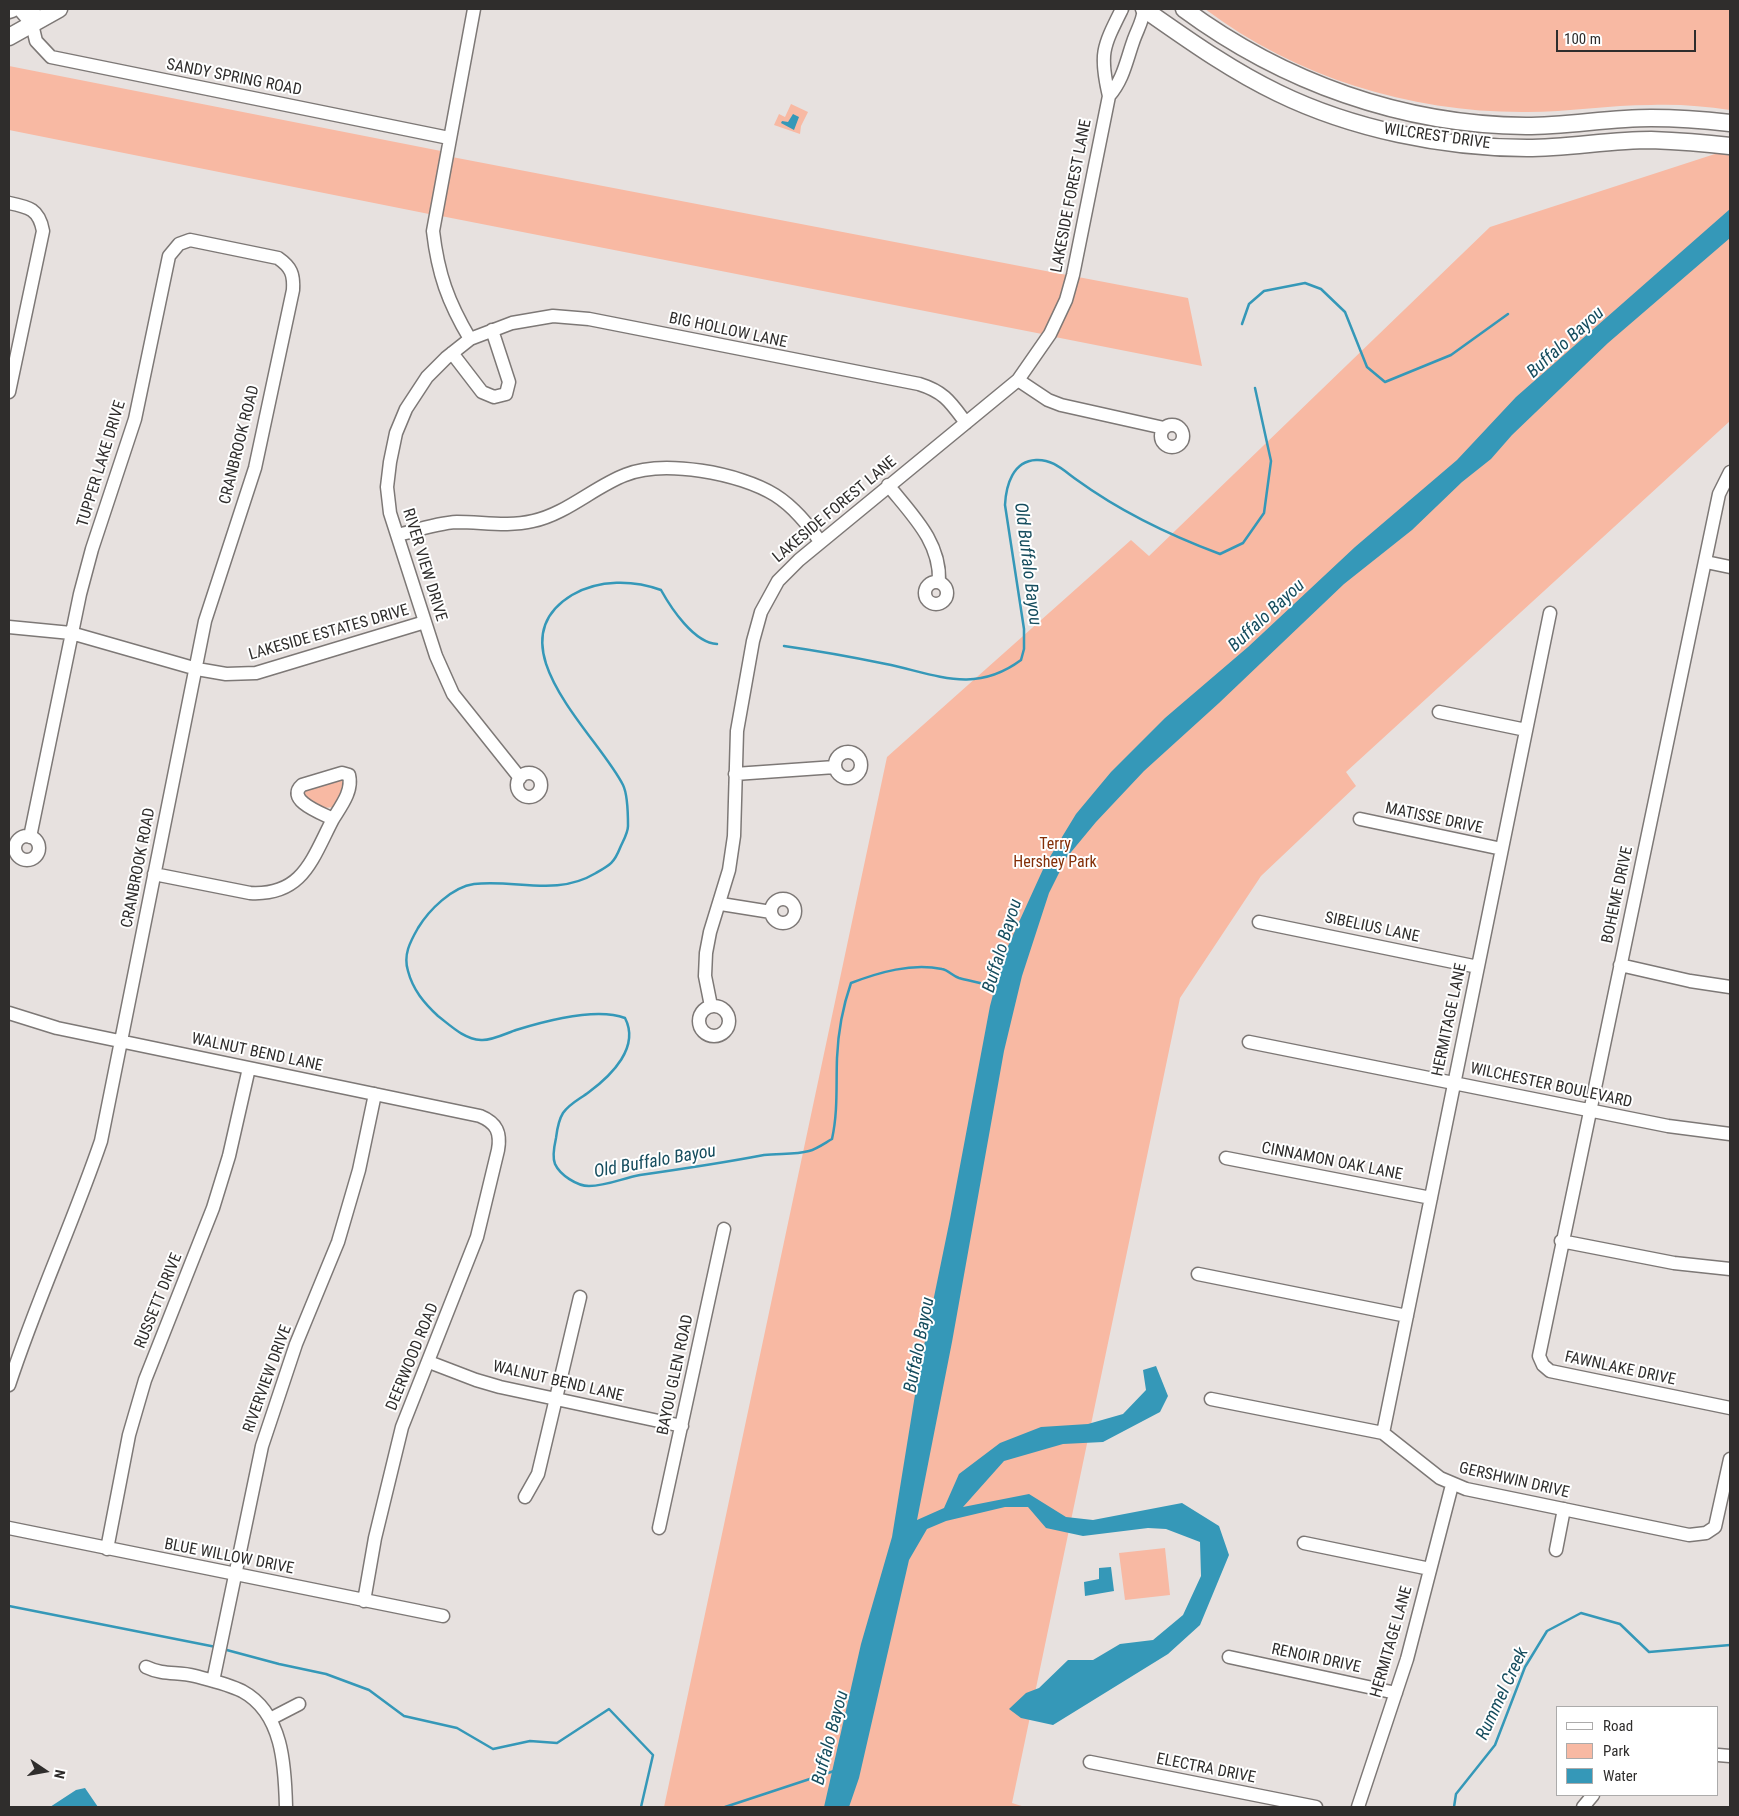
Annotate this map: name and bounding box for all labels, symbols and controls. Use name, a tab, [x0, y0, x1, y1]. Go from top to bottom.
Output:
scale bar	[1559, 20, 1699, 52]
text: 100 m	[1564, 30, 1601, 48]
street label: SANDY SPRING ROAD	[165, 55, 303, 101]
street label: LAKESIDE FOREST LANE	[1048, 118, 1096, 274]
street label: WILCREST DRIVE	[1382, 120, 1492, 154]
water label: Buffalo Bayou	[1523, 303, 1609, 383]
street label: BIG HOLLOW LANE	[667, 309, 789, 353]
street label: CRANBROOK ROAD	[216, 384, 264, 506]
street label: TUPPER LAKE DRIVE	[74, 399, 130, 529]
street label: LAKESIDE FOREST LANE	[769, 453, 901, 567]
water label: Old Buffalo Bayou	[1009, 501, 1045, 627]
street label: RIVER VIEW DRIVE	[398, 506, 450, 624]
water label: Buffalo Bayou	[1224, 575, 1310, 657]
street label: LAKESIDE ESTATES DRIVE	[247, 601, 411, 665]
street label: MATISSE DRIVE	[1383, 799, 1485, 839]
street label: CRANBROOK ROAD	[118, 806, 160, 930]
park label: Terry Hershey Park	[1013, 835, 1097, 873]
street label: BOHEME DRIVE	[1598, 845, 1638, 945]
water label: Buffalo Bayou	[979, 897, 1027, 995]
street label: SIBELIUS LANE	[1323, 909, 1421, 947]
street label: HERMITAGE LANE	[1429, 962, 1471, 1078]
street label: WALNUT BEND LANE	[190, 1030, 324, 1076]
street label: WILCHESTER BOULEVARD	[1468, 1059, 1634, 1113]
street label: CINNAMON OAK LANE	[1260, 1139, 1404, 1185]
water label: Old Buffalo Bayou	[592, 1141, 718, 1183]
street label: RUSSETT DRIVE	[131, 1250, 187, 1352]
water label: Buffalo Bayou	[900, 1296, 940, 1394]
street label: DEERWOOD ROAD	[383, 1301, 443, 1413]
street label: BAYOU GLEN ROAD	[654, 1313, 698, 1437]
street label: RIVERVIEW DRIVE	[240, 1323, 296, 1435]
street label: FAWNLAKE DRIVE	[1563, 1348, 1677, 1390]
street label: WALNUT BEND LANE	[491, 1358, 625, 1406]
street label: GERSHWIN DRIVE	[1457, 1459, 1571, 1503]
street label: BLUE WILLOW DRIVE	[163, 1535, 295, 1579]
street label: HERMITAGE LANE	[1367, 1584, 1417, 1700]
street label: RENOIR DRIVE	[1270, 1640, 1362, 1678]
water label: Rummel Creek	[1472, 1644, 1534, 1744]
water label: Buffalo Bayou	[808, 1689, 854, 1787]
legend	[1556, 1706, 1719, 1796]
text: Road	[1603, 1717, 1633, 1735]
text: Park	[1603, 1742, 1630, 1760]
north arrow	[20, 1746, 70, 1796]
street label: ELECTRA DRIVE	[1155, 1750, 1257, 1788]
text: Water	[1603, 1767, 1637, 1785]
text: N	[51, 1768, 68, 1780]

